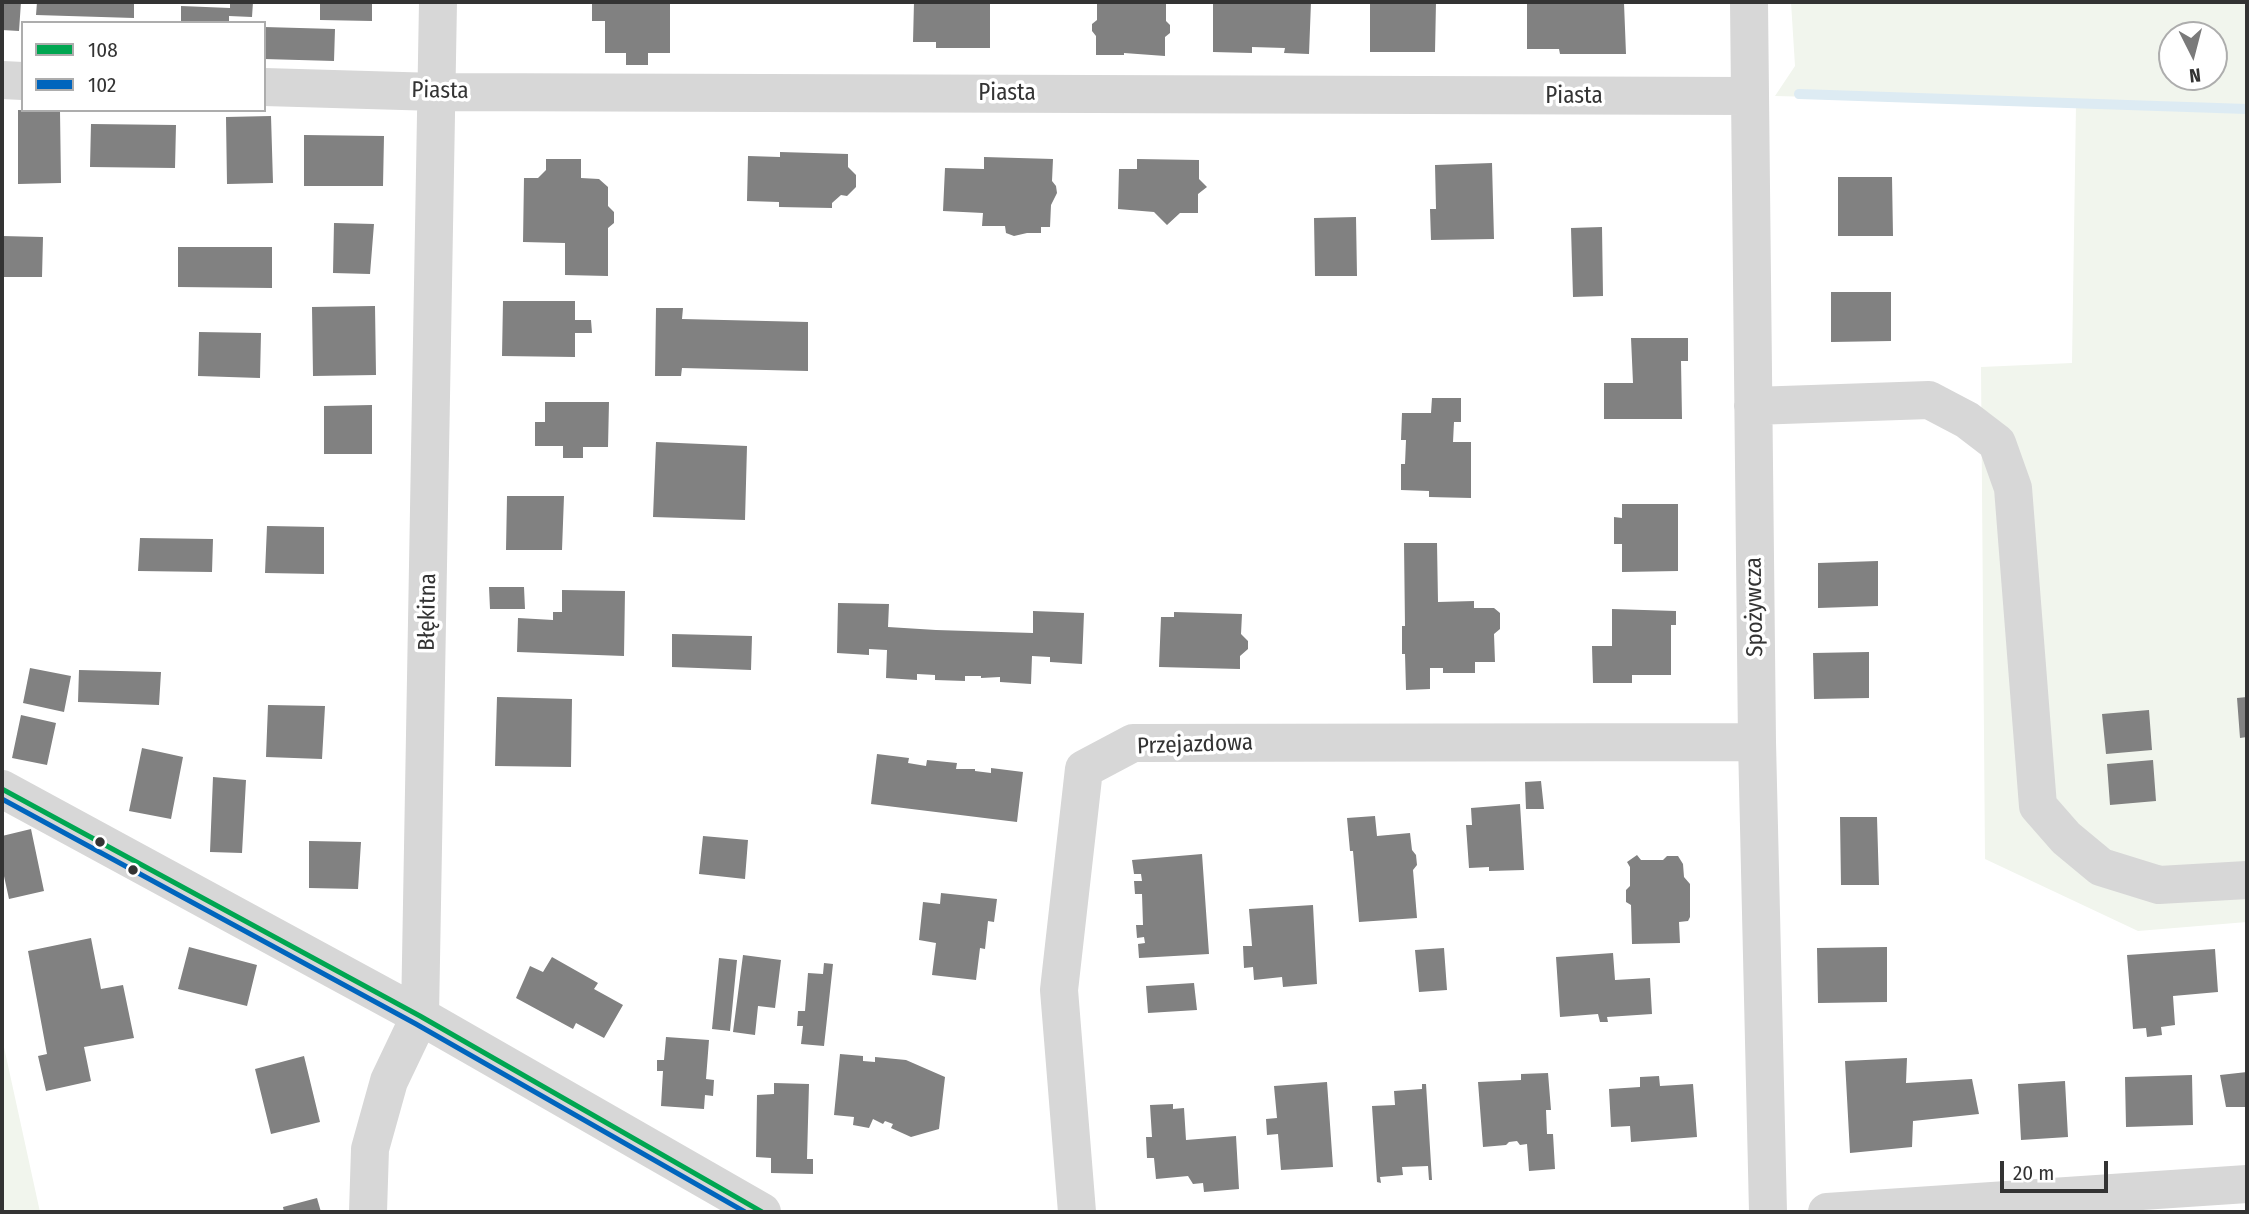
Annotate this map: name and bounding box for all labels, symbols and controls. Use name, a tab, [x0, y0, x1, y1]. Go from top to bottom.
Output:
legend	[21, 21, 266, 112]
north arrow	[2158, 21, 2228, 91]
text: 108	[88, 37, 118, 63]
text: N	[2188, 63, 2202, 87]
text: 102	[88, 72, 116, 98]
street label: Piasta	[411, 77, 469, 105]
street label: Piasta	[978, 80, 1036, 108]
street label: Piasta	[1545, 83, 1603, 111]
street label: Spożywcza	[1740, 557, 1770, 657]
street label: Błękitna	[414, 573, 442, 651]
street label: Przejazdowa	[1137, 729, 1253, 761]
unlabelled marker	[93, 835, 107, 849]
unlabelled marker	[126, 863, 140, 877]
scale bar	[2004, 1148, 2112, 1192]
text: 20 m	[2013, 1160, 2054, 1186]

